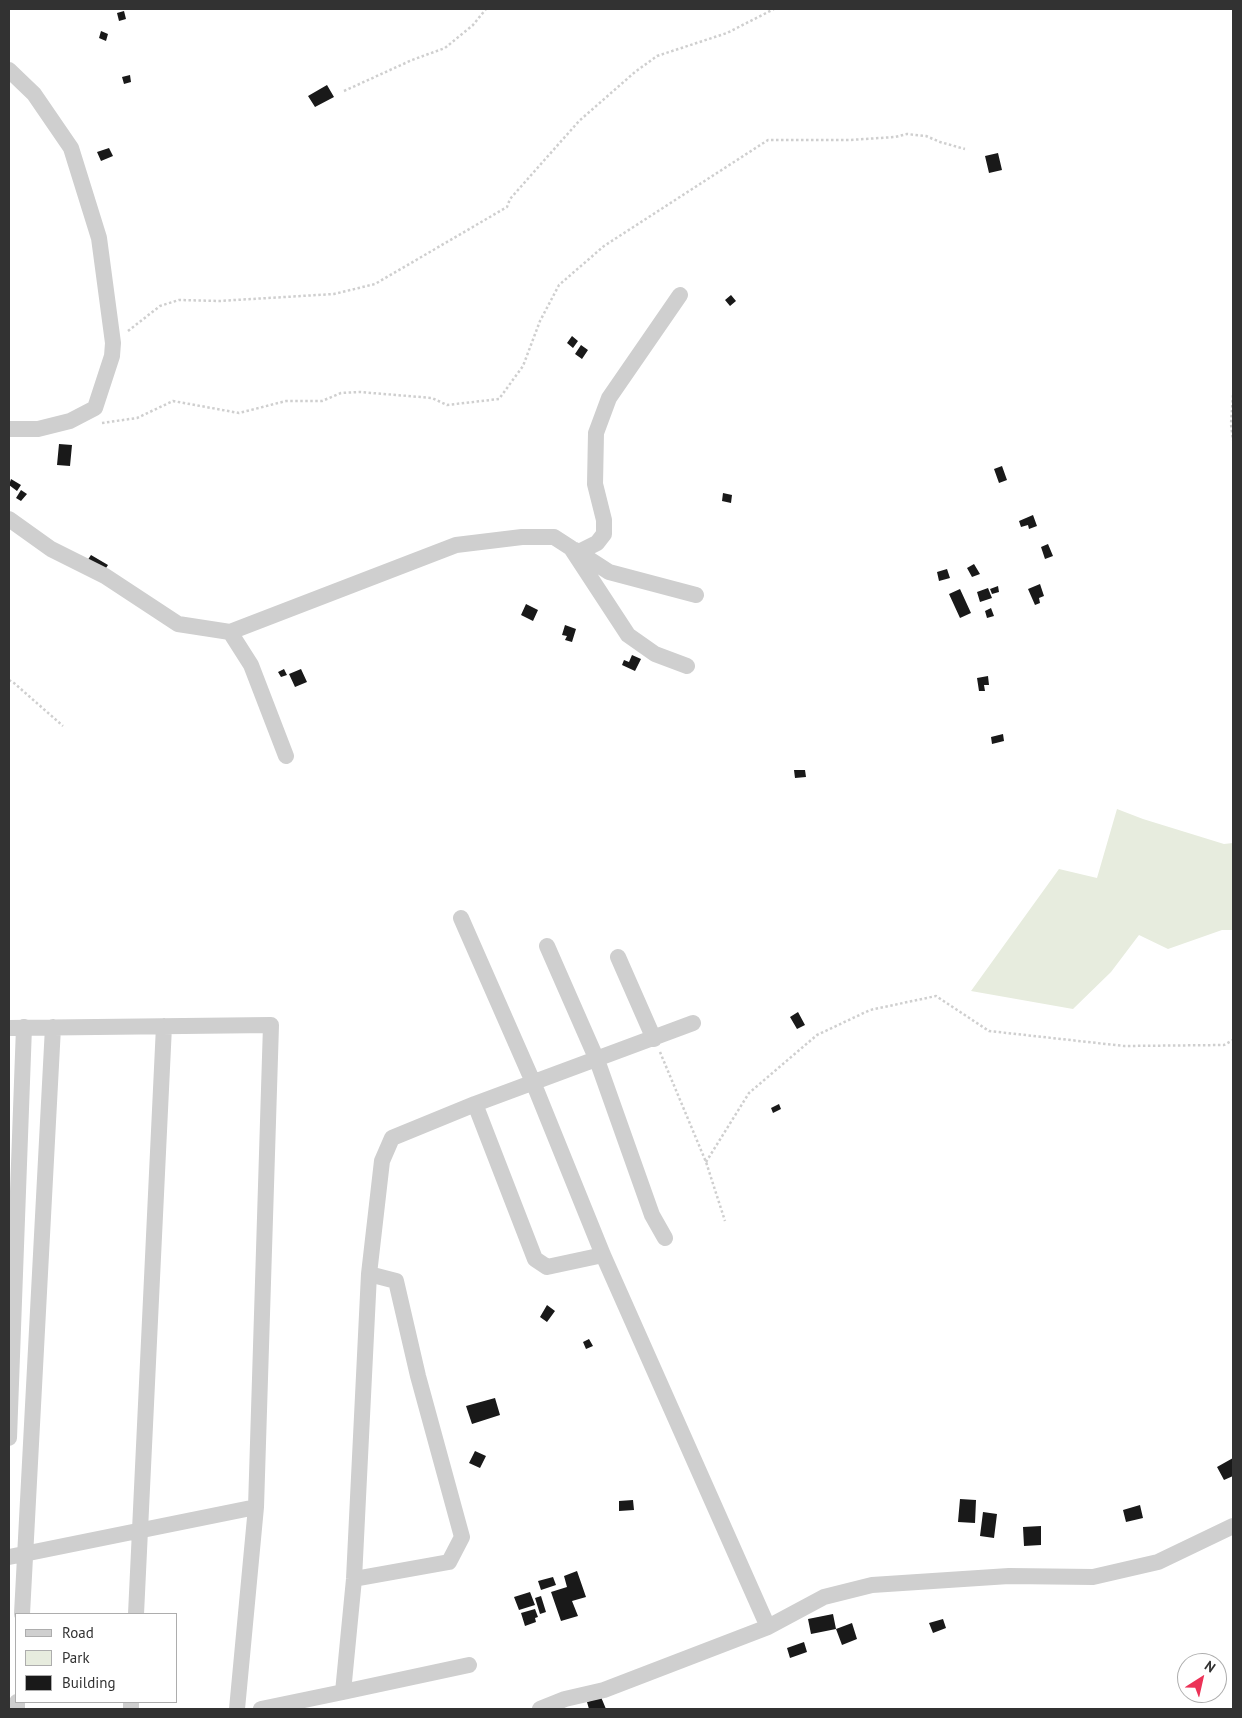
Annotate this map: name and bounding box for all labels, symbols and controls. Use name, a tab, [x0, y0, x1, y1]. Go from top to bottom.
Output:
legend	[15, 1613, 178, 1703]
text: Road	[62, 1623, 94, 1642]
text: Park	[62, 1648, 90, 1667]
north arrow	[1177, 1653, 1227, 1703]
text: N	[1201, 1657, 1219, 1677]
text: Building	[62, 1673, 116, 1692]

